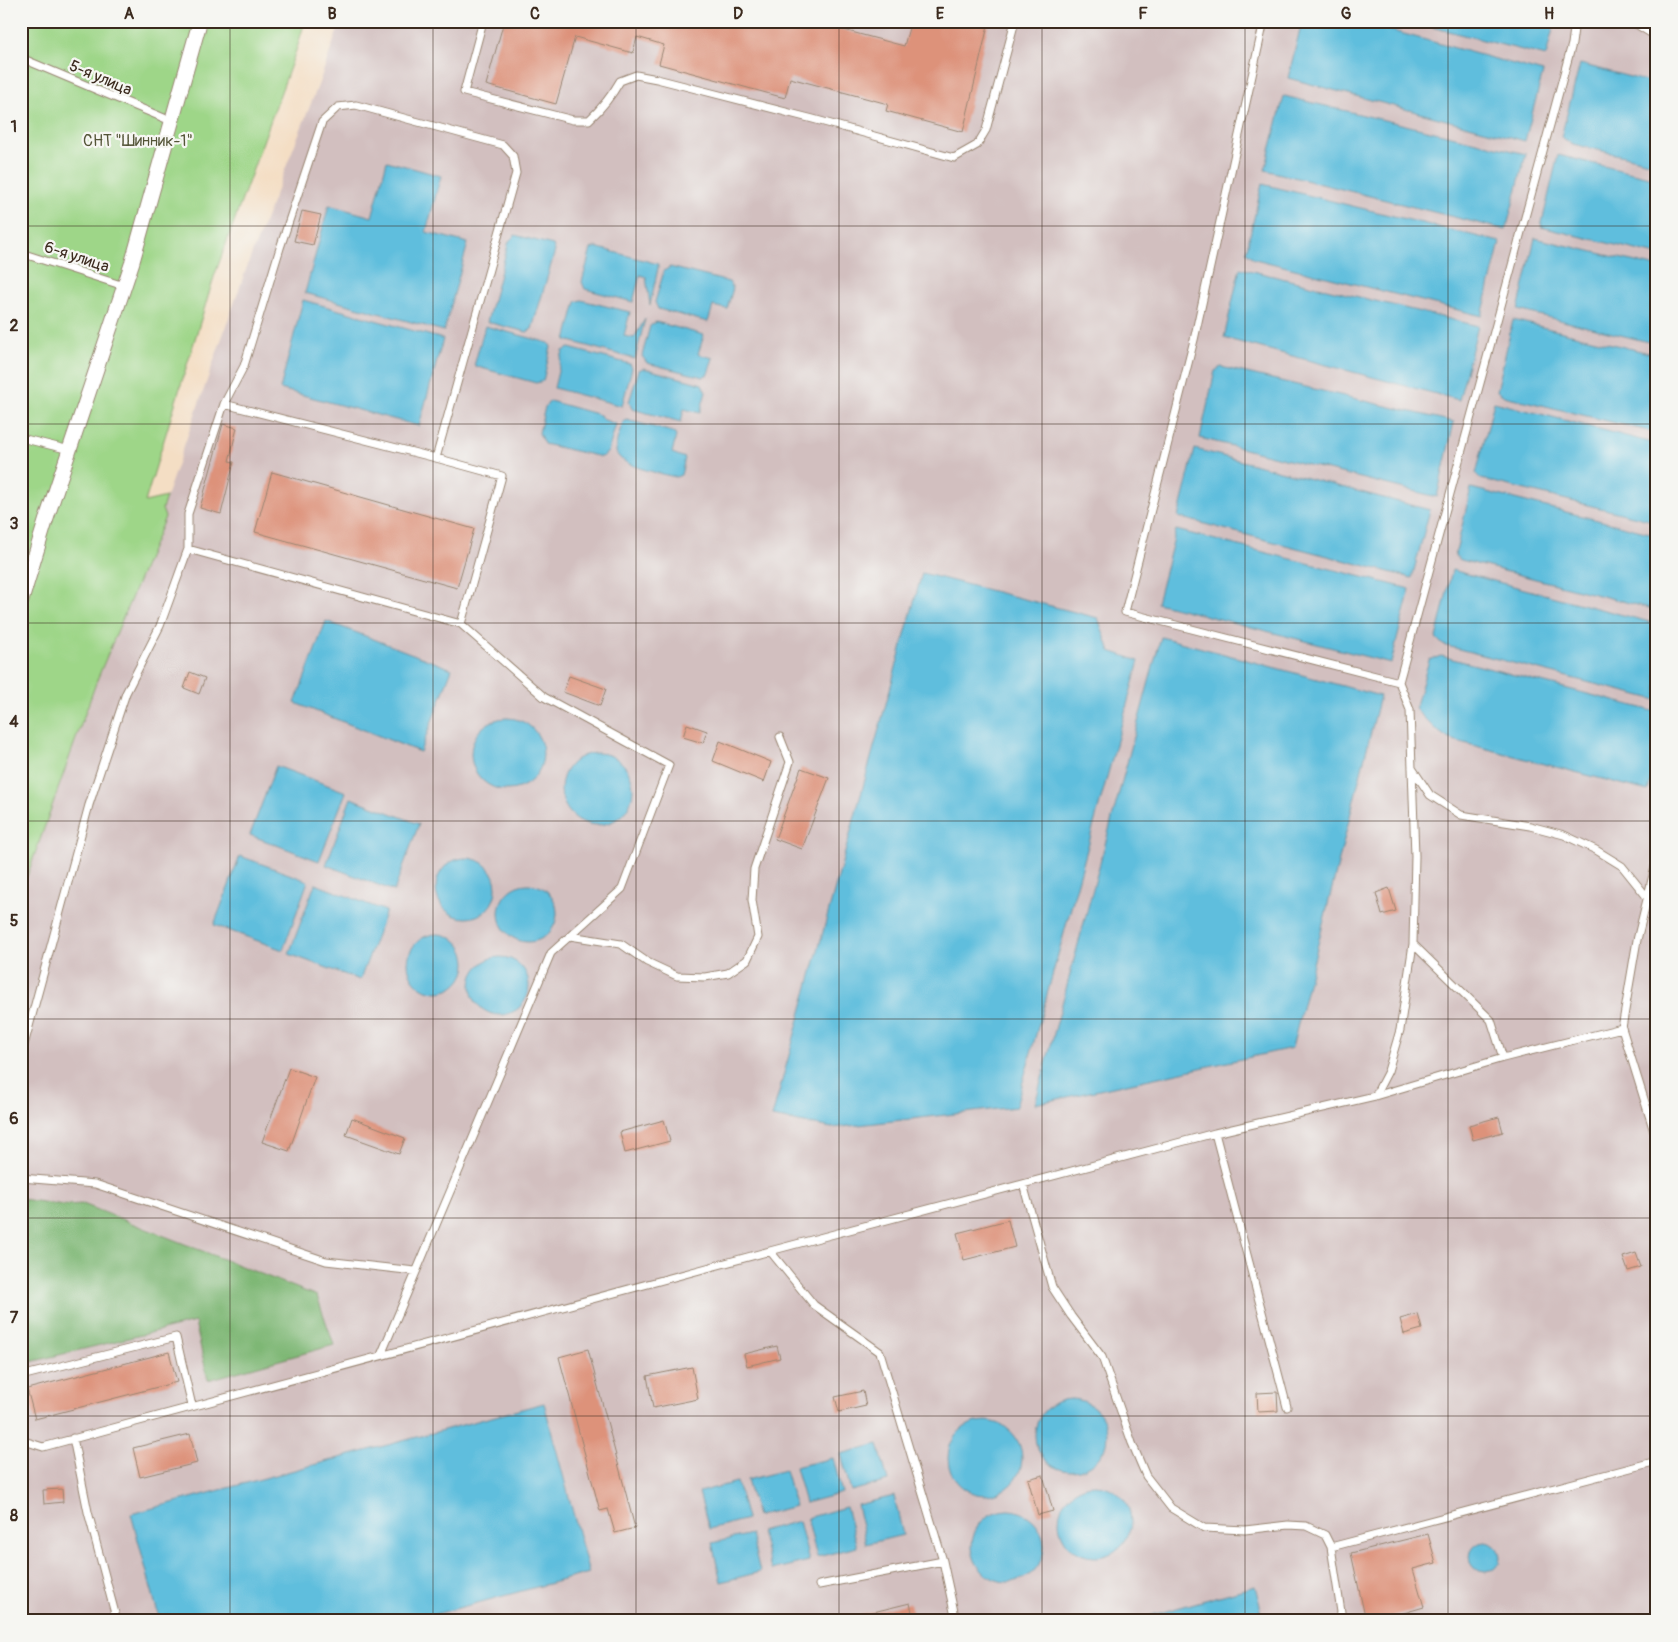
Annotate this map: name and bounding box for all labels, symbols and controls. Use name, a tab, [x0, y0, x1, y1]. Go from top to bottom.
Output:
text: A	[124, 4, 135, 24]
text: B	[327, 4, 337, 24]
text: C	[530, 4, 540, 24]
text: D	[733, 4, 743, 24]
text: E	[936, 4, 945, 24]
text: F	[1138, 4, 1148, 24]
text: G	[1341, 4, 1352, 24]
text: H	[1544, 4, 1554, 24]
street label: 5-я улица	[66, 56, 135, 100]
text: 1	[11, 117, 17, 137]
park label: СНТ "Шинник-1"	[83, 131, 193, 151]
street label: 6-я улица	[42, 237, 112, 277]
text: 2	[10, 316, 19, 336]
text: 3	[10, 514, 19, 534]
text: 4	[9, 712, 19, 732]
text: 5	[10, 911, 19, 931]
text: 6	[9, 1109, 19, 1129]
text: 7	[10, 1308, 19, 1328]
text: 8	[10, 1506, 18, 1526]

